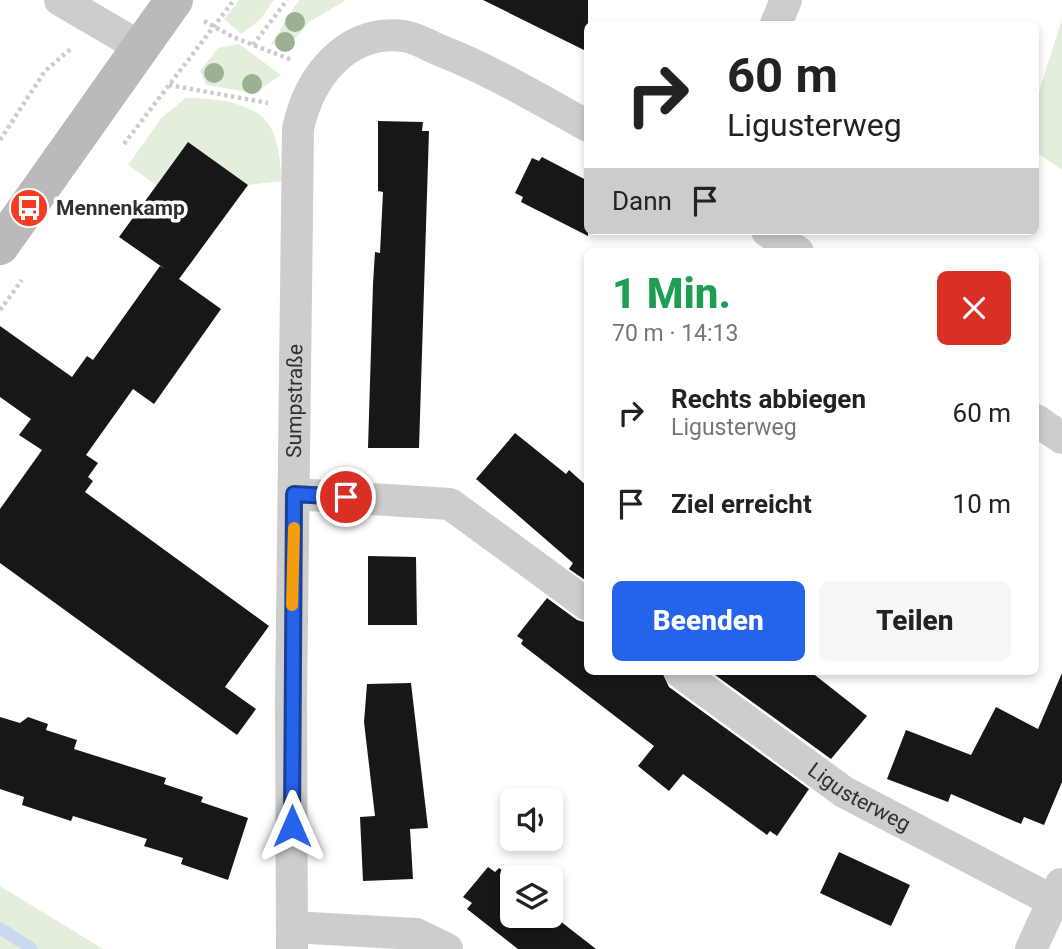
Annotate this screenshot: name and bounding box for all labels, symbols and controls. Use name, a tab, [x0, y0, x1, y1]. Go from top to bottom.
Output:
text: 60 m	[727, 47, 838, 104]
icon: right	[612, 49, 703, 140]
text: Ligusterweg	[727, 106, 902, 144]
icon: arrive	[686, 182, 724, 220]
text: Dann	[612, 186, 672, 216]
bus stop icon: Mennenkamp	[8, 187, 50, 229]
place label: Mennenkamp	[56, 196, 185, 220]
text: 1 Min.	[612, 269, 731, 318]
button: close	[937, 271, 1011, 345]
text: 70 m · 14:13	[612, 320, 738, 347]
street label: Sumpstraße	[282, 344, 307, 458]
text: Rechts abbiegen	[671, 384, 866, 414]
icon: right	[612, 394, 650, 432]
text: 60 m	[953, 398, 1011, 428]
text: Ligusterweg	[671, 414, 797, 441]
pin	[316, 467, 376, 527]
icon: arrive	[327, 478, 365, 516]
icon: arrive	[612, 485, 650, 523]
text: Ziel erreicht	[671, 489, 812, 519]
text: 10 m	[953, 489, 1011, 519]
button: Beenden	[612, 581, 805, 661]
button: Teilen	[819, 581, 1011, 661]
street label: Ligusterweg	[803, 758, 914, 836]
map controls	[500, 788, 563, 928]
button: sound	[500, 788, 563, 851]
position arrow	[255, 789, 329, 863]
button: layers	[500, 865, 563, 928]

